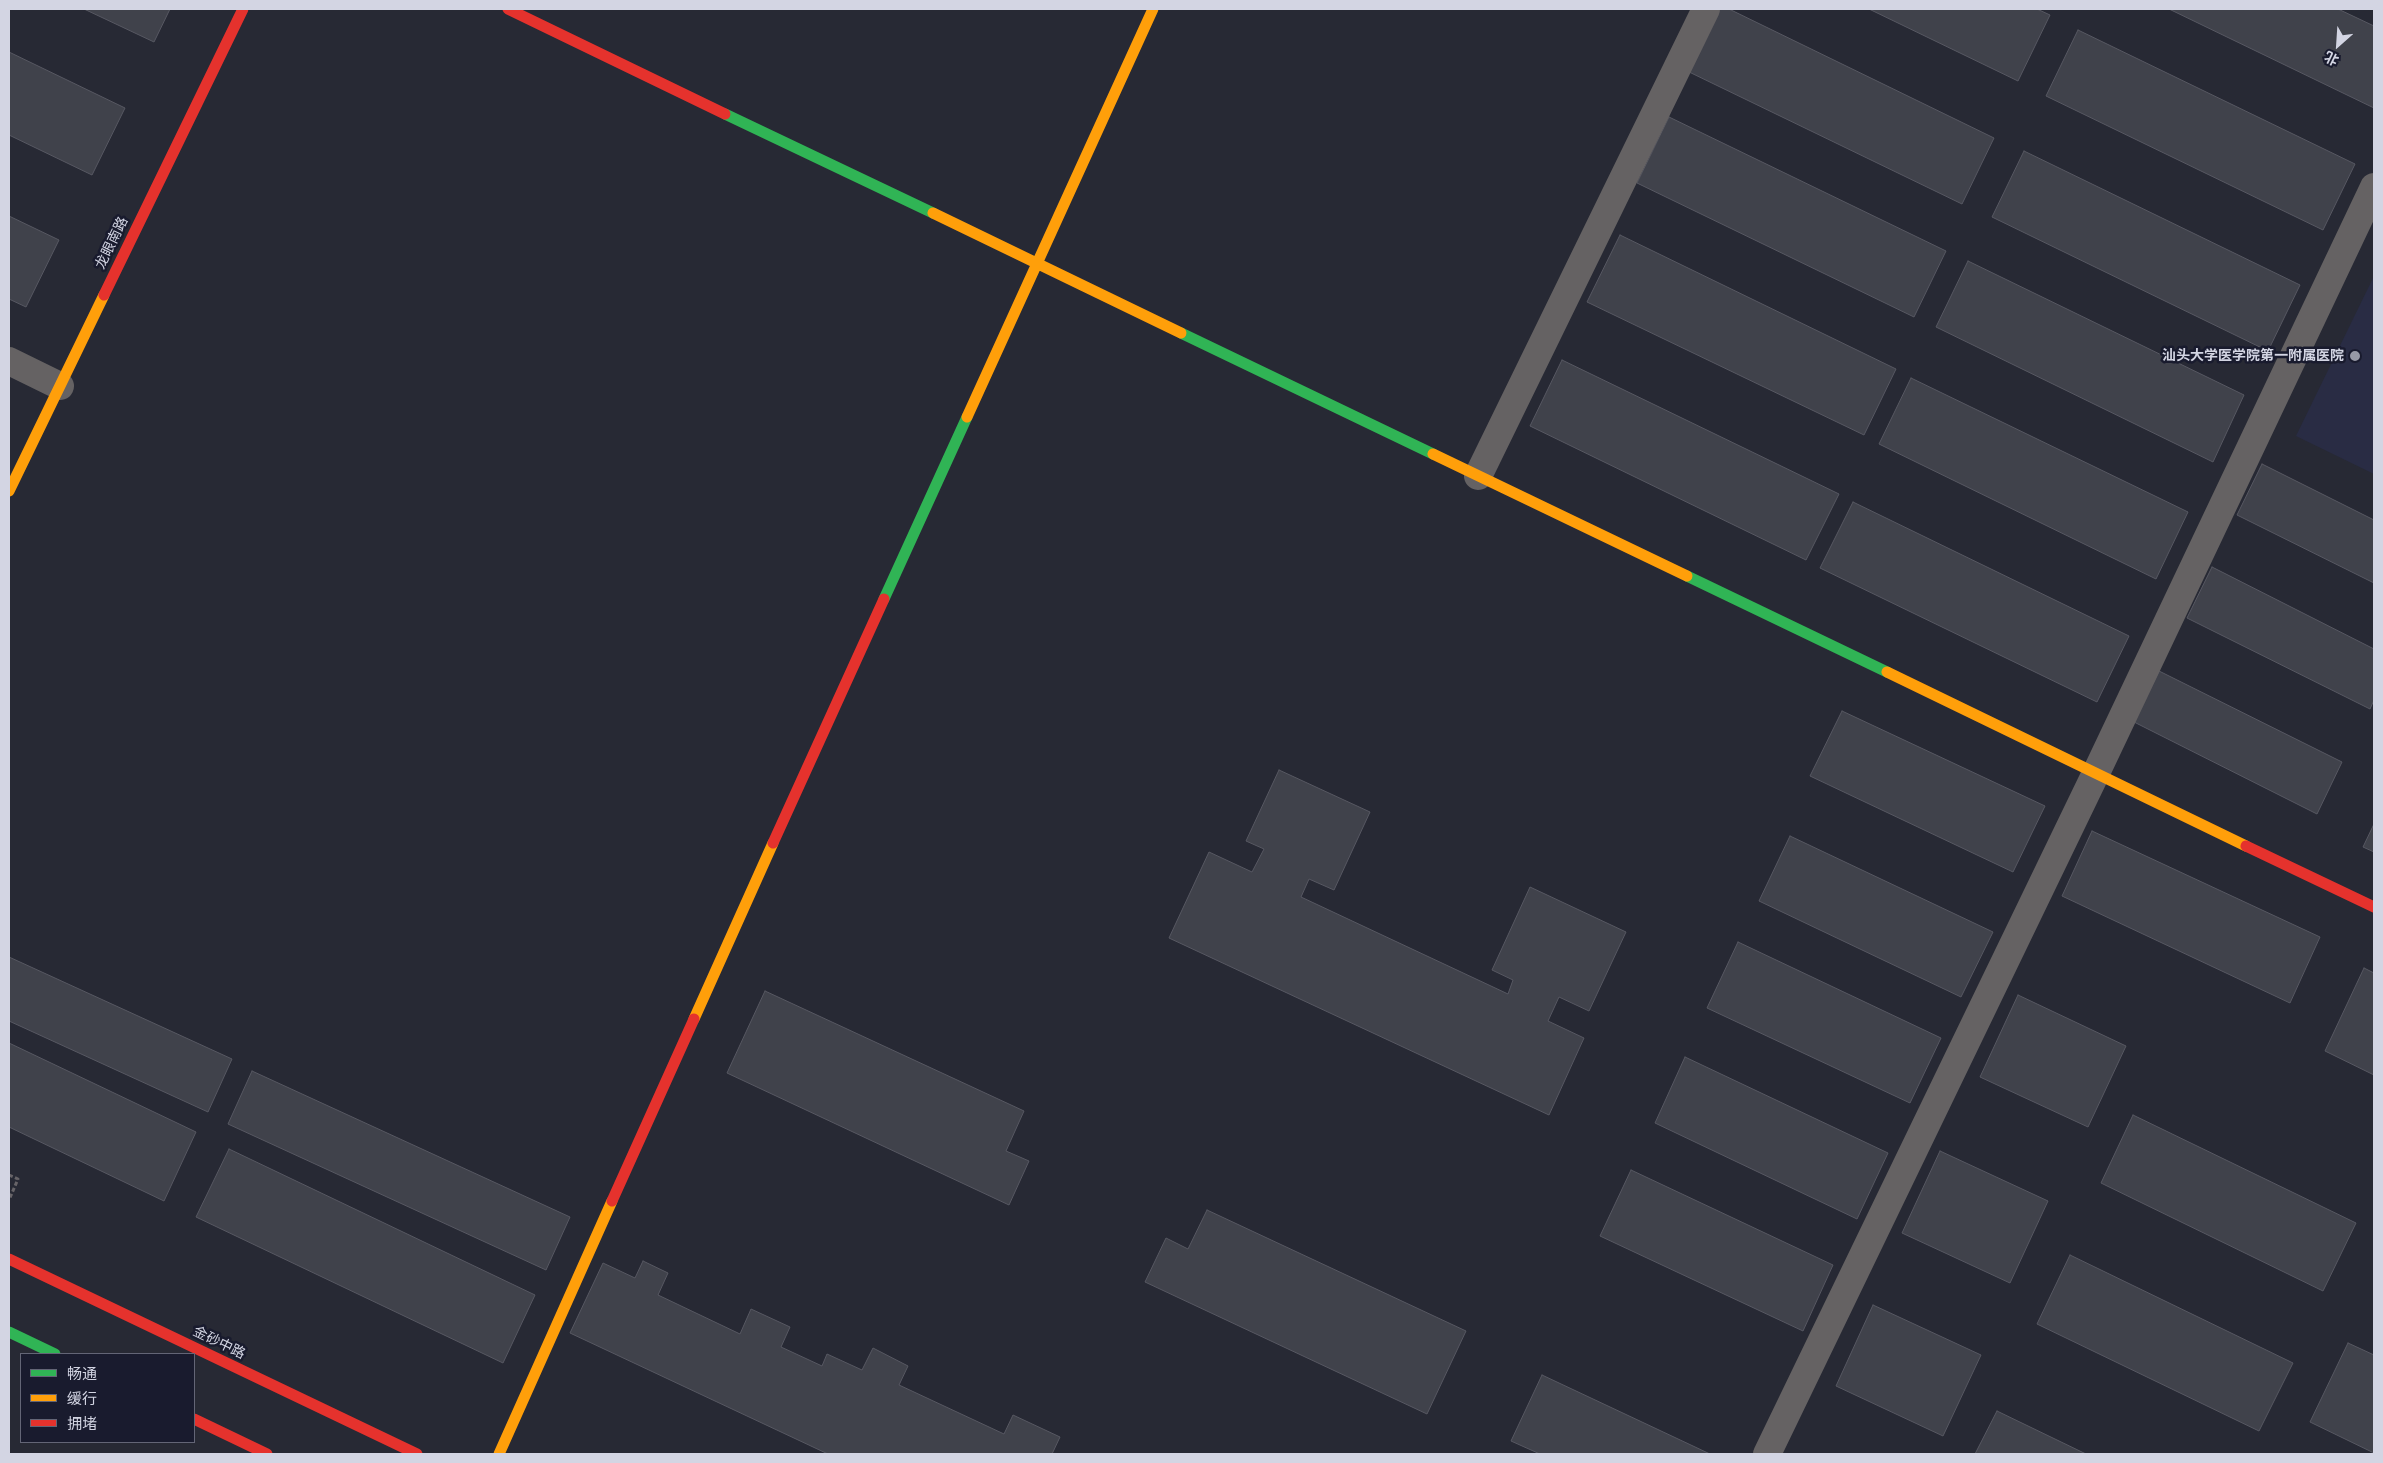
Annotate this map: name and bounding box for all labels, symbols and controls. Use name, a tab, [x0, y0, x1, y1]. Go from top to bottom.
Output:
north arrow	[2313, 20, 2363, 70]
text: 北	[2321, 47, 2342, 71]
street label: 龙眼南路	[92, 214, 132, 272]
place label: 汕头大学医学院第一附属医院	[2162, 348, 2344, 364]
marker: 汕头大学医学院第一附属医院	[2348, 349, 2362, 363]
street label: 金砂中路	[190, 1323, 248, 1363]
legend	[20, 1353, 195, 1443]
text: 畅通	[67, 1363, 97, 1384]
text: 缓行	[67, 1388, 97, 1409]
text: 拥堵	[67, 1413, 97, 1434]

